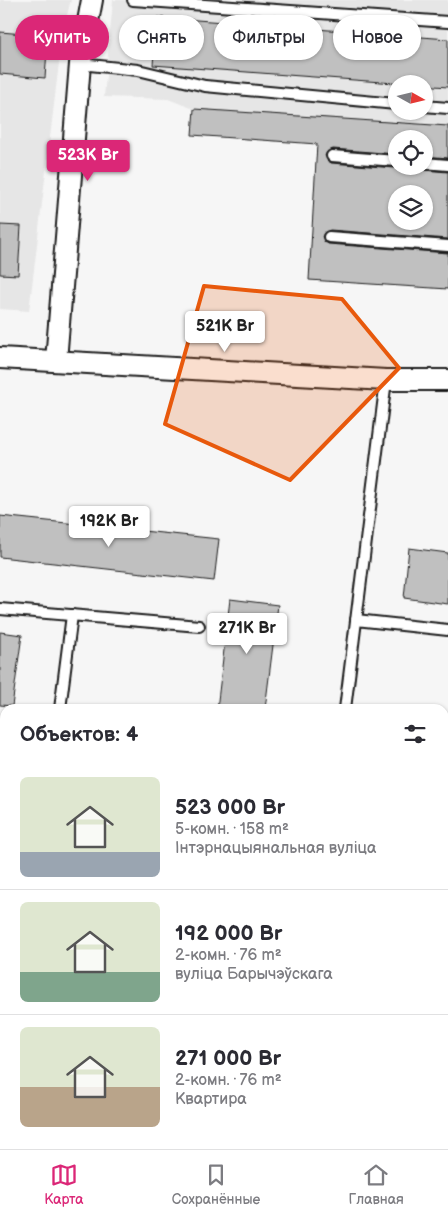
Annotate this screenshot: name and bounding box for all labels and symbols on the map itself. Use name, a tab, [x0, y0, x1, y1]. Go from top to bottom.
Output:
north arrow	[388, 75, 432, 120]
pin: 523K Br	[42, 140, 134, 182]
pin: 521K Br	[179, 310, 271, 353]
pin: 192K Br	[63, 506, 155, 548]
pin: 271K Br	[201, 612, 293, 655]

